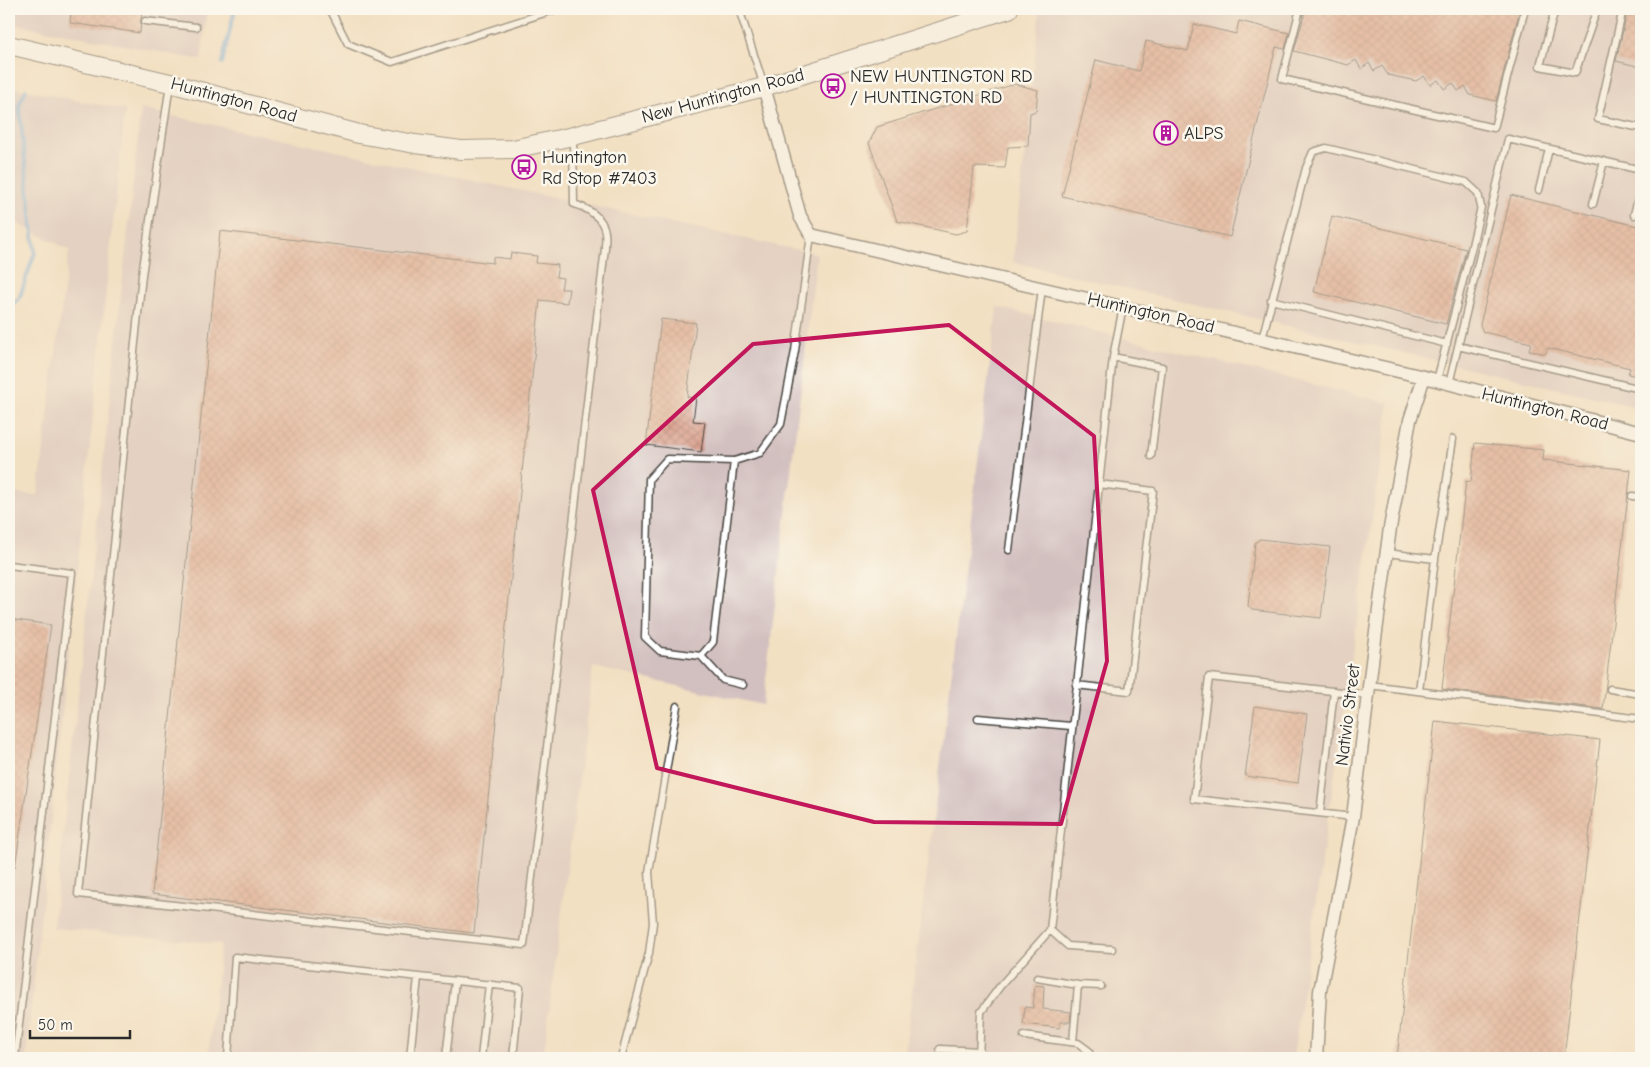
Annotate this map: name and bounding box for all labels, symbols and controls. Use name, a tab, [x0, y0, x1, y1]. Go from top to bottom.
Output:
street label: New Huntington Road	[639, 64, 807, 128]
place label: NEW HUNTINGTON RD / HUNTINGTON RD	[850, 66, 1033, 108]
street label: Huntington Road	[169, 73, 299, 127]
bus stop icon: NEW HUNTINGTON RD / HUNTINGTON RD	[820, 73, 846, 99]
building icon: ALPS	[1153, 120, 1179, 146]
place label: ALPS	[1184, 123, 1224, 144]
place label: Huntington Rd Stop #7403	[542, 147, 657, 189]
bus stop icon: Huntington Rd Stop #7403	[511, 154, 537, 180]
street label: Huntington Road	[1085, 288, 1217, 338]
street label: Huntington Road	[1479, 383, 1611, 435]
street label: Nativio Street	[1331, 662, 1365, 767]
scale bar	[30, 1007, 130, 1039]
text: 50 m	[38, 1016, 73, 1034]

